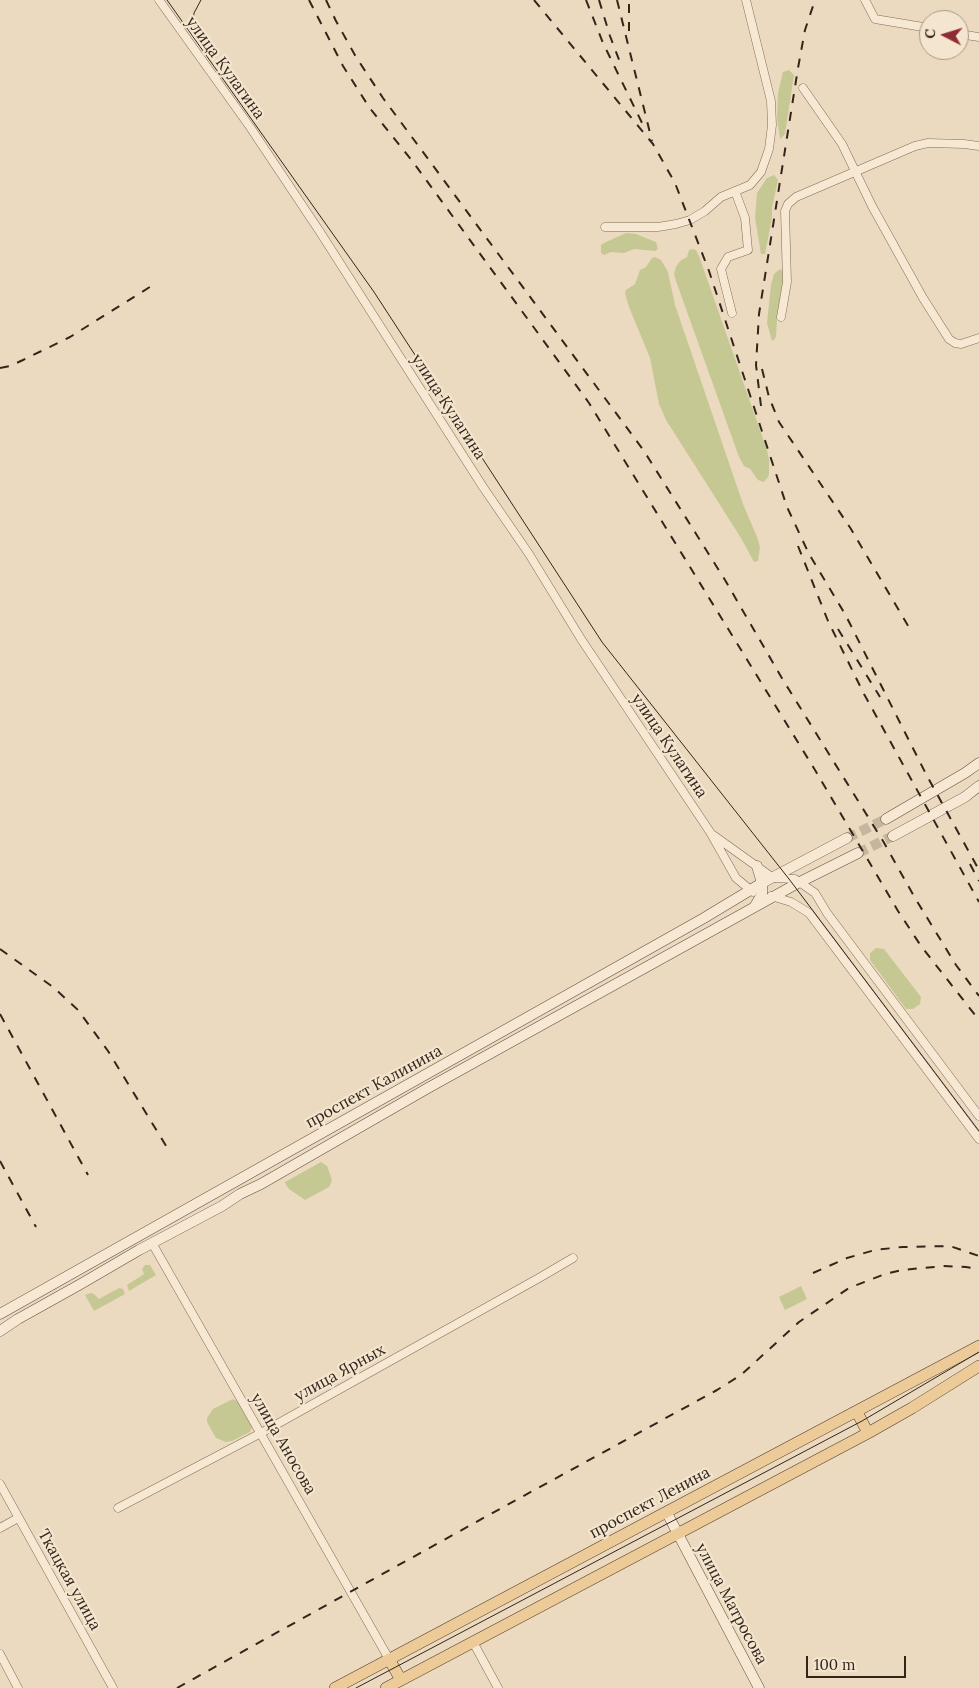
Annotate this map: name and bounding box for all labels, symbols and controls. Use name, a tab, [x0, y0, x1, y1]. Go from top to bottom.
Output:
north arrow	[919, 10, 969, 60]
street label: улица Кулагина	[181, 13, 269, 123]
text: С	[921, 28, 939, 39]
street label: улица Кулагина	[407, 351, 489, 463]
street label: улица Кулагина	[627, 690, 711, 802]
street label: проспект Калинина	[302, 1041, 446, 1133]
street label: улица Ярных	[291, 1340, 389, 1406]
street label: улица Аносова	[246, 1390, 320, 1498]
street label: проспект Ленина	[586, 1463, 714, 1543]
street label: Ткацкая улица	[33, 1526, 105, 1634]
street label: улица Матросова	[691, 1540, 771, 1668]
scale bar	[809, 1646, 909, 1678]
text: 100 m	[814, 1655, 855, 1674]

